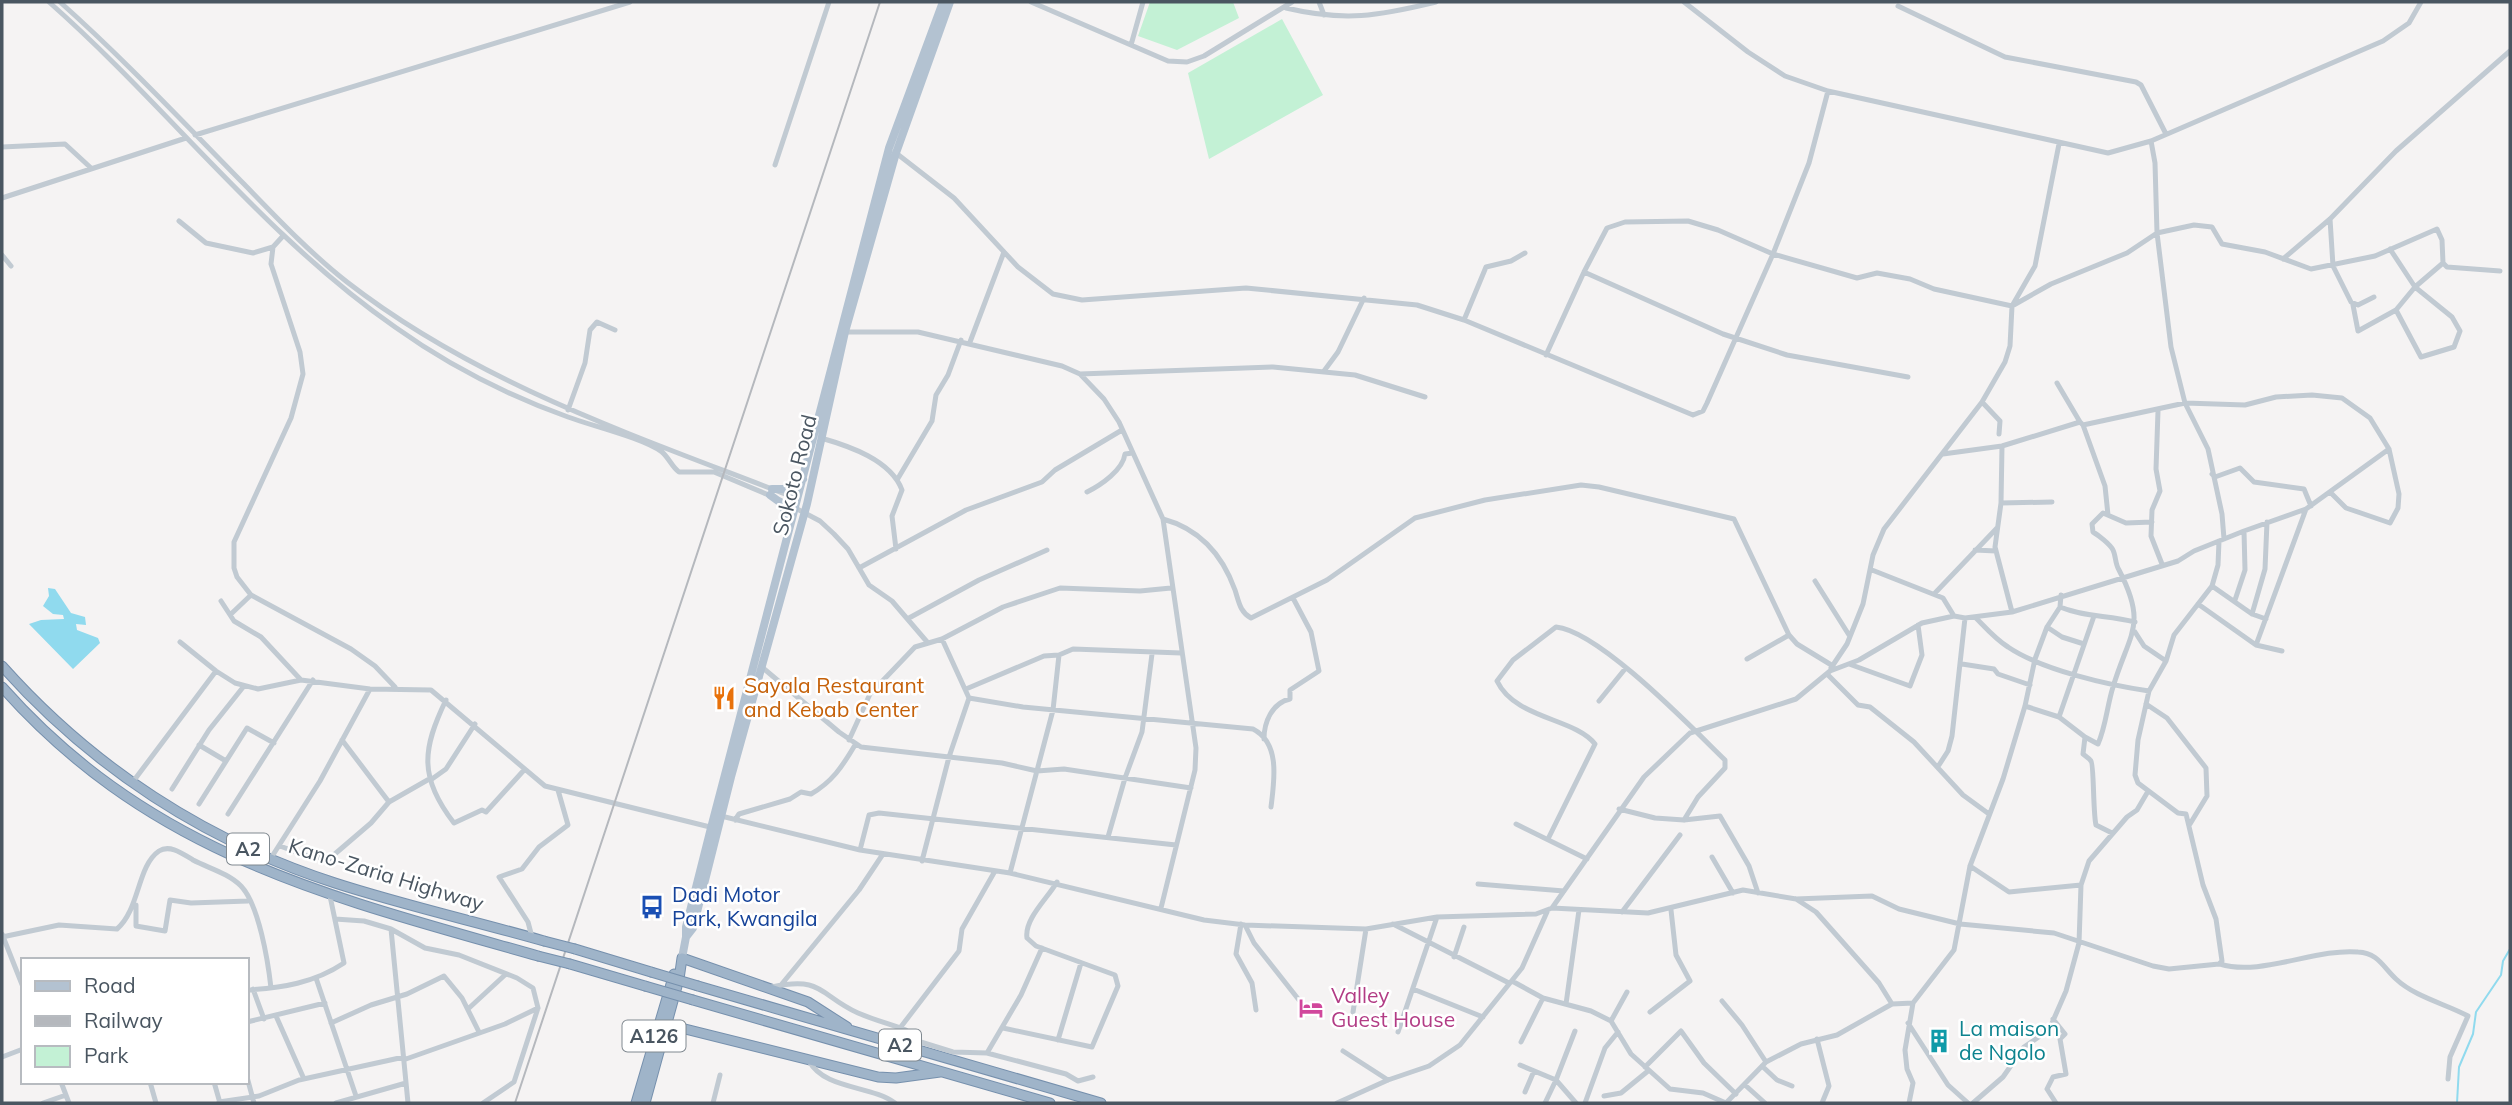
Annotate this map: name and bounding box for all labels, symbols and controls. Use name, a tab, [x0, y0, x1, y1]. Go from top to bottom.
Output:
street label: Sokoto Road	[766, 412, 822, 538]
place label: Sayala Restaurant and Kebab Center	[744, 672, 924, 722]
restaurant icon: Sayala Restaurant and Kebab Center	[710, 684, 738, 712]
street label: Kano-Zaria Highway	[286, 832, 487, 916]
road number: A2	[227, 834, 269, 864]
place label: Dadi Motor Park, Kwangila	[672, 881, 818, 931]
bus stop icon: Dadi Motor Park, Kwangila	[638, 893, 666, 921]
legend	[21, 958, 248, 1084]
text: Road	[84, 972, 135, 998]
place label: Valley Guest House	[1331, 982, 1455, 1032]
hotel icon: Valley Guest House	[1297, 994, 1325, 1022]
text: Railway	[84, 1007, 163, 1033]
place label: La maison de Ngolo	[1959, 1015, 2059, 1065]
road number: A126	[622, 1020, 686, 1052]
building icon: La maison de Ngolo	[1925, 1027, 1953, 1055]
road number: A2	[879, 1030, 921, 1060]
text: Park	[84, 1042, 128, 1068]

